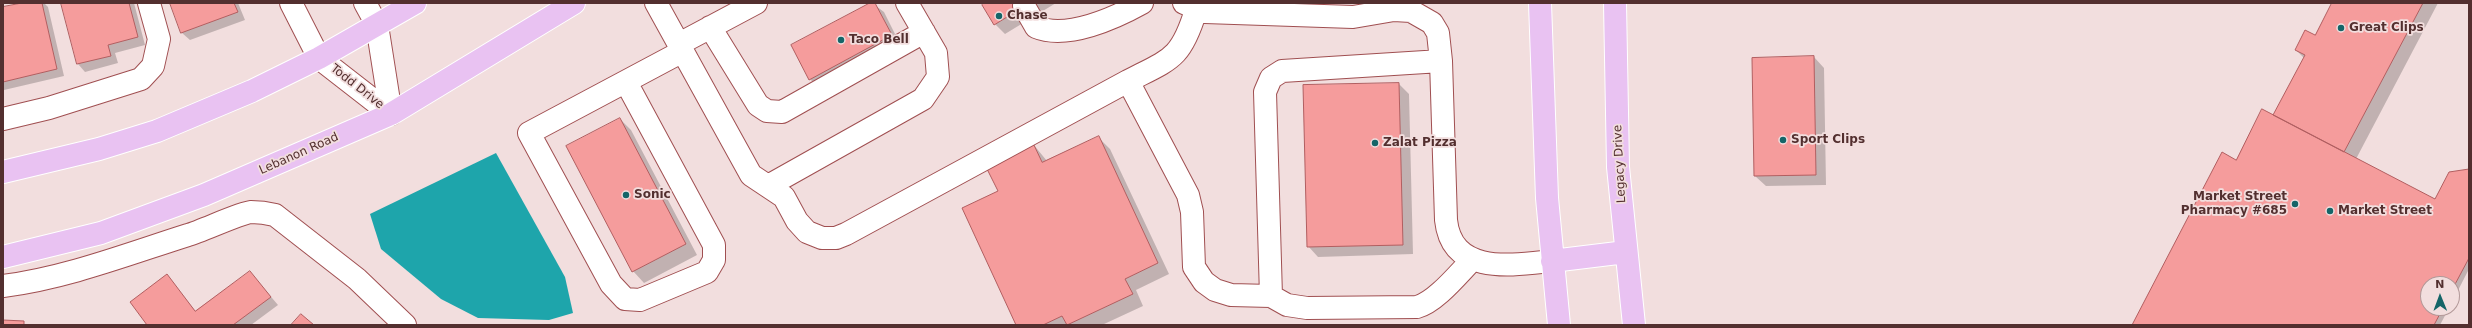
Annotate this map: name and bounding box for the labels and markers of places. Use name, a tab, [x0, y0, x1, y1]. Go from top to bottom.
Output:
place label: Chase	[1007, 9, 1048, 23]
marker: Chase	[994, 11, 1004, 21]
place label: Great Clips	[2349, 21, 2424, 35]
marker: Great Clips	[2336, 23, 2346, 33]
place label: Taco Bell	[849, 33, 909, 47]
marker: Taco Bell	[836, 35, 846, 45]
place label: Sport Clips	[1791, 133, 1865, 147]
marker: Sport Clips	[1778, 135, 1788, 145]
place label: Zalat Pizza	[1383, 136, 1457, 150]
marker: Zalat Pizza	[1370, 138, 1380, 148]
place label: Sonic	[634, 188, 671, 202]
marker: Sonic	[621, 190, 631, 200]
place label: Market Street Pharmacy #685	[2181, 190, 2287, 218]
marker: Market Street Pharmacy #685	[2290, 199, 2300, 209]
place label: Market Street	[2338, 204, 2432, 218]
marker: Market Street	[2325, 206, 2335, 216]

